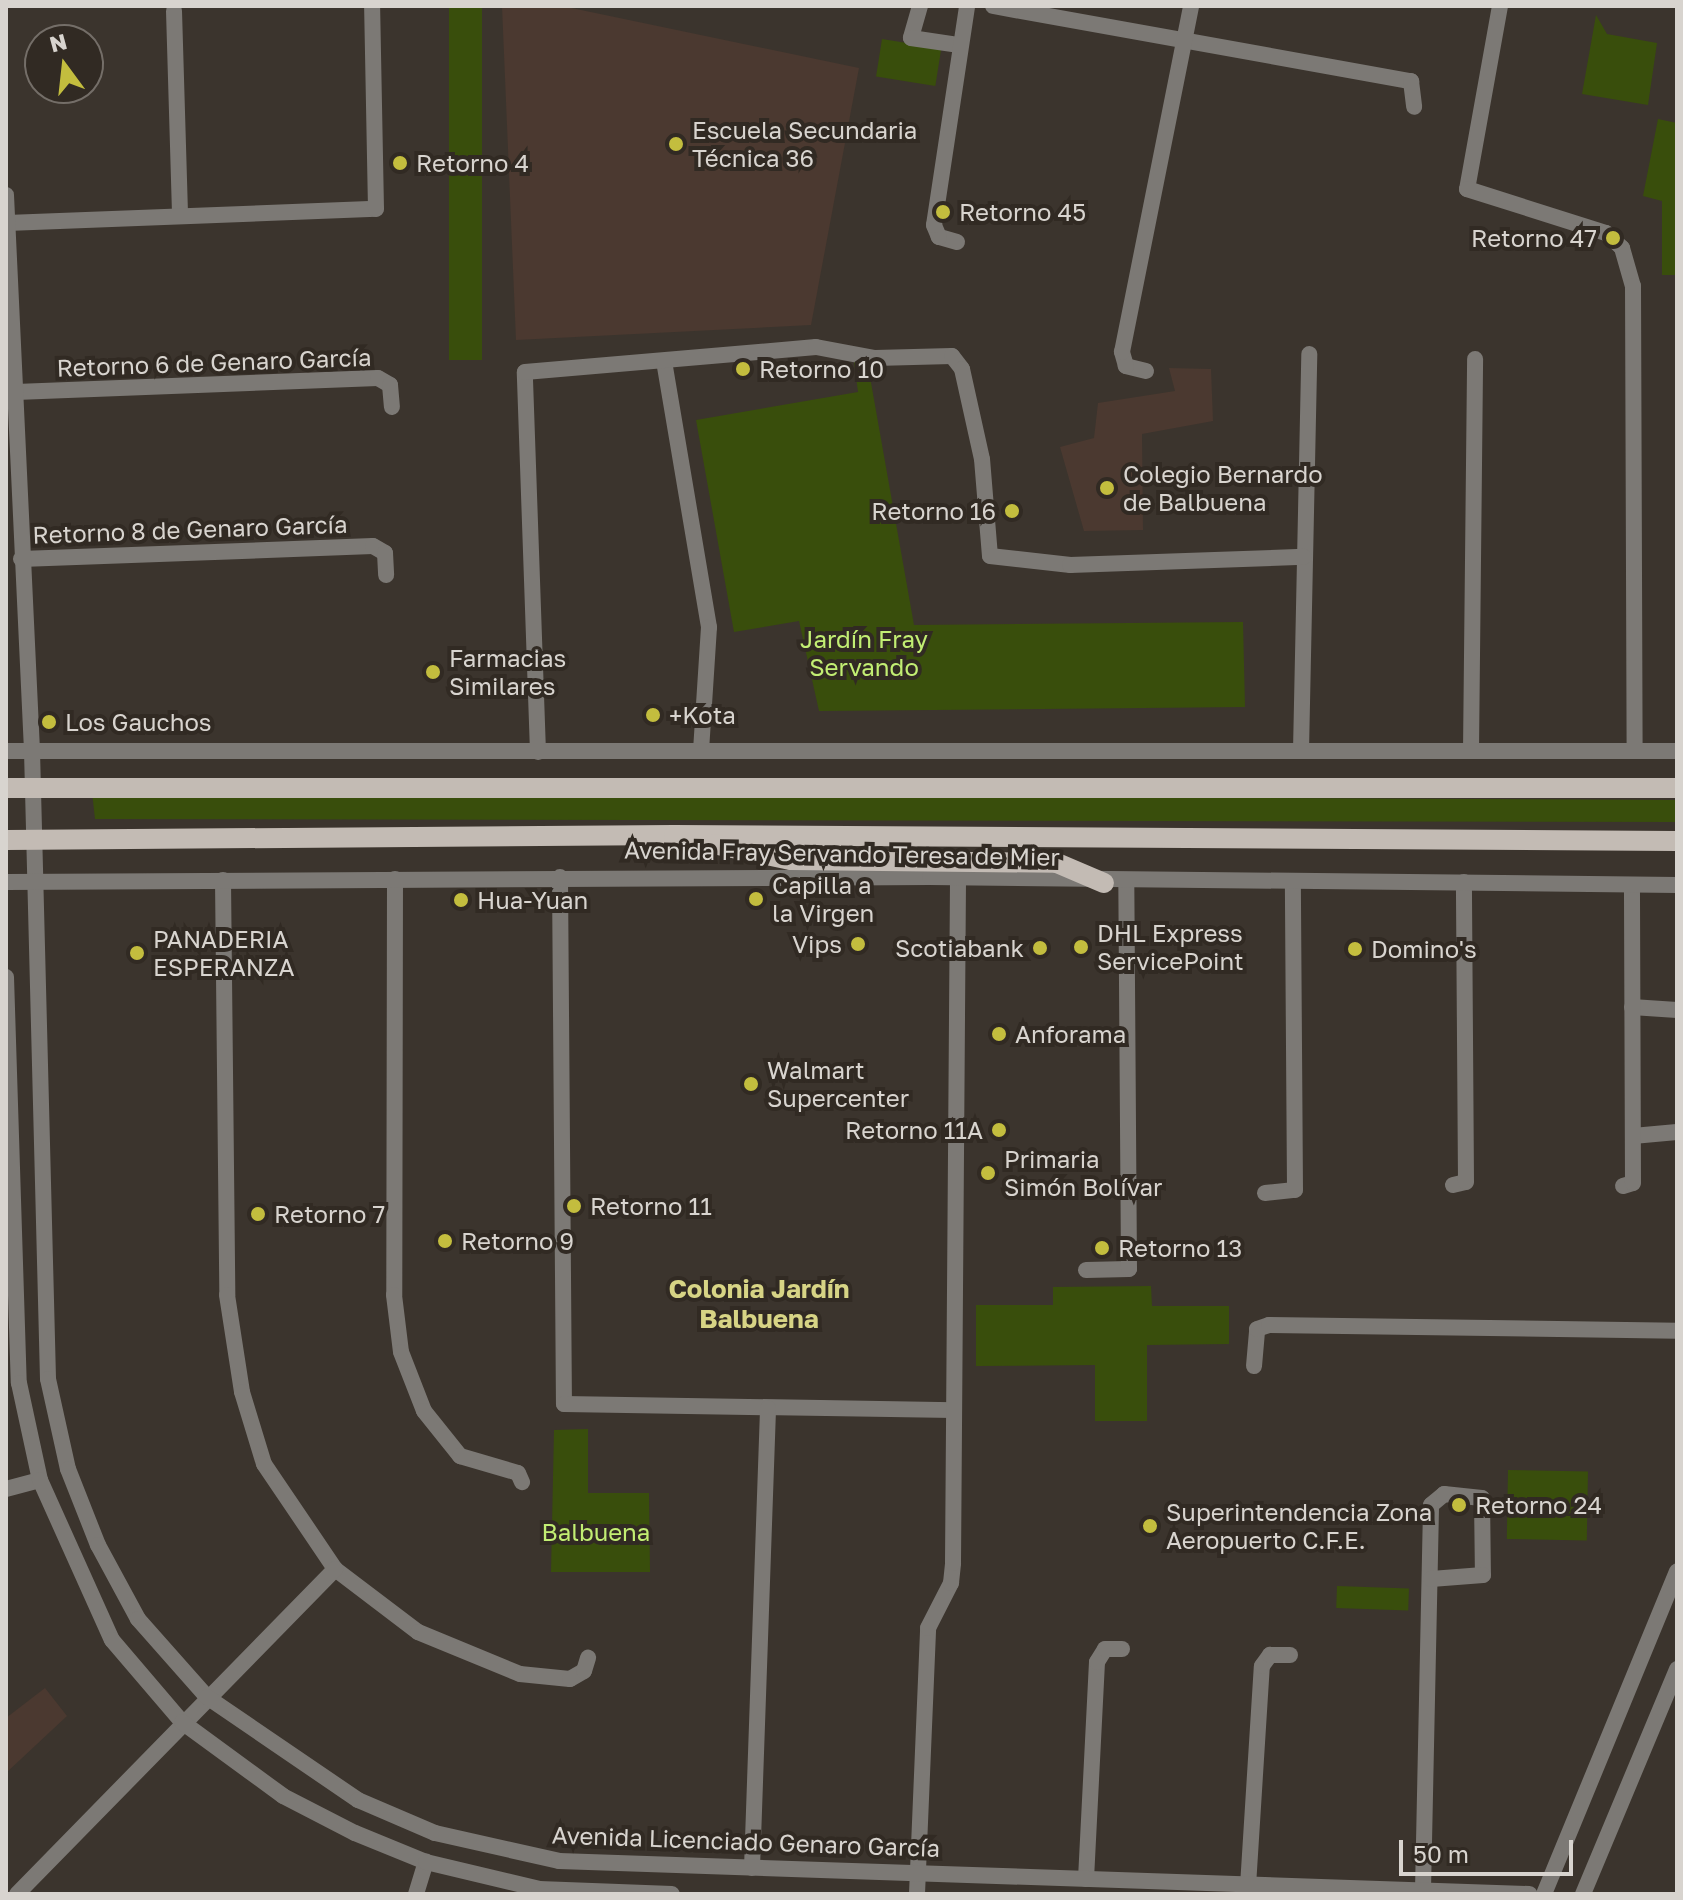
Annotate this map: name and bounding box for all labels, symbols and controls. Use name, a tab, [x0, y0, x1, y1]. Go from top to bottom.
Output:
north arrow	[24, 24, 104, 104]
text: N	[47, 27, 70, 57]
place label: Escuela Secundaria Técnica 36	[692, 116, 917, 172]
marker: Escuela Secundaria Técnica 36	[667, 135, 685, 153]
place label: Retorno 4	[416, 149, 529, 177]
marker: Retorno 4	[391, 154, 409, 172]
place label: Retorno 45	[959, 198, 1086, 226]
marker: Retorno 45	[934, 203, 952, 221]
place label: Retorno 47	[1471, 224, 1597, 252]
marker: Retorno 47	[1604, 229, 1622, 247]
street label: Retorno 6 de Genaro García	[56, 342, 372, 382]
place label: Retorno 10	[759, 355, 884, 383]
marker: Retorno 10	[734, 360, 752, 378]
place label: Colegio Bernardo de Balbuena	[1123, 460, 1323, 516]
marker: Colegio Bernardo de Balbuena	[1098, 479, 1116, 497]
place label: Retorno 16	[871, 497, 996, 525]
marker: Retorno 16	[1003, 502, 1021, 520]
street label: Retorno 8 de Genaro García	[32, 509, 348, 549]
park label: Jardín Fray Servando	[800, 625, 928, 681]
place label: Farmacias Similares	[449, 644, 566, 700]
marker: Farmacias Similares	[424, 663, 442, 681]
place label: +Kota	[669, 701, 736, 729]
marker: +Kota	[644, 706, 662, 724]
place label: Los Gauchos	[65, 708, 212, 736]
marker: Los Gauchos	[40, 713, 58, 731]
street label: Avenida Fray Servando Teresa de Mier	[624, 835, 1060, 871]
place label: Capilla a la Virgen	[772, 871, 874, 927]
place label: Hua-Yuan	[477, 886, 588, 914]
marker: Capilla a la Virgen	[747, 890, 765, 908]
marker: Hua-Yuan	[452, 891, 470, 909]
place label: DHL Express ServicePoint	[1097, 919, 1244, 975]
place label: PANADERIA ESPERANZA	[153, 925, 294, 981]
place label: Vips	[792, 930, 842, 958]
place label: Scotiabank	[895, 934, 1024, 962]
marker: Vips	[849, 935, 867, 953]
place label: Domino's	[1371, 935, 1477, 963]
marker: DHL Express ServicePoint	[1072, 938, 1090, 956]
marker: Scotiabank	[1031, 939, 1049, 957]
marker: Domino's	[1346, 940, 1364, 958]
marker: PANADERIA ESPERANZA	[128, 944, 146, 962]
place label: Anforama	[1015, 1020, 1126, 1048]
marker: Anforama	[990, 1025, 1008, 1043]
place label: Walmart Supercenter	[767, 1056, 909, 1112]
marker: Walmart Supercenter	[742, 1075, 760, 1093]
place label: Retorno 11A	[845, 1116, 983, 1144]
marker: Retorno 11A	[990, 1121, 1008, 1139]
place label: Primaria Simón Bolívar	[1004, 1145, 1162, 1201]
marker: Primaria Simón Bolívar	[979, 1164, 997, 1182]
place label: Retorno 11	[590, 1192, 712, 1220]
marker: Retorno 11	[565, 1197, 583, 1215]
place label: Retorno 7	[274, 1200, 385, 1228]
marker: Retorno 7	[249, 1205, 267, 1223]
place label: Retorno 9	[461, 1227, 574, 1255]
marker: Retorno 9	[436, 1232, 454, 1250]
place label: Retorno 13	[1118, 1234, 1242, 1262]
marker: Retorno 13	[1093, 1239, 1111, 1257]
district label: Colonia Jardín Balbuena	[668, 1273, 850, 1334]
place label: Retorno 24	[1475, 1491, 1602, 1519]
marker: Retorno 24	[1450, 1496, 1468, 1514]
place label: Superintendencia Zona Aeropuerto C.F.E.	[1166, 1498, 1432, 1554]
marker: Superintendencia Zona Aeropuerto C.F.E.	[1141, 1517, 1159, 1535]
park label: Balbuena	[542, 1518, 650, 1546]
street label: Avenida Licenciado Genaro García	[551, 1820, 941, 1862]
scale bar	[1403, 1824, 1577, 1874]
text: 50 m	[1413, 1839, 1469, 1868]

